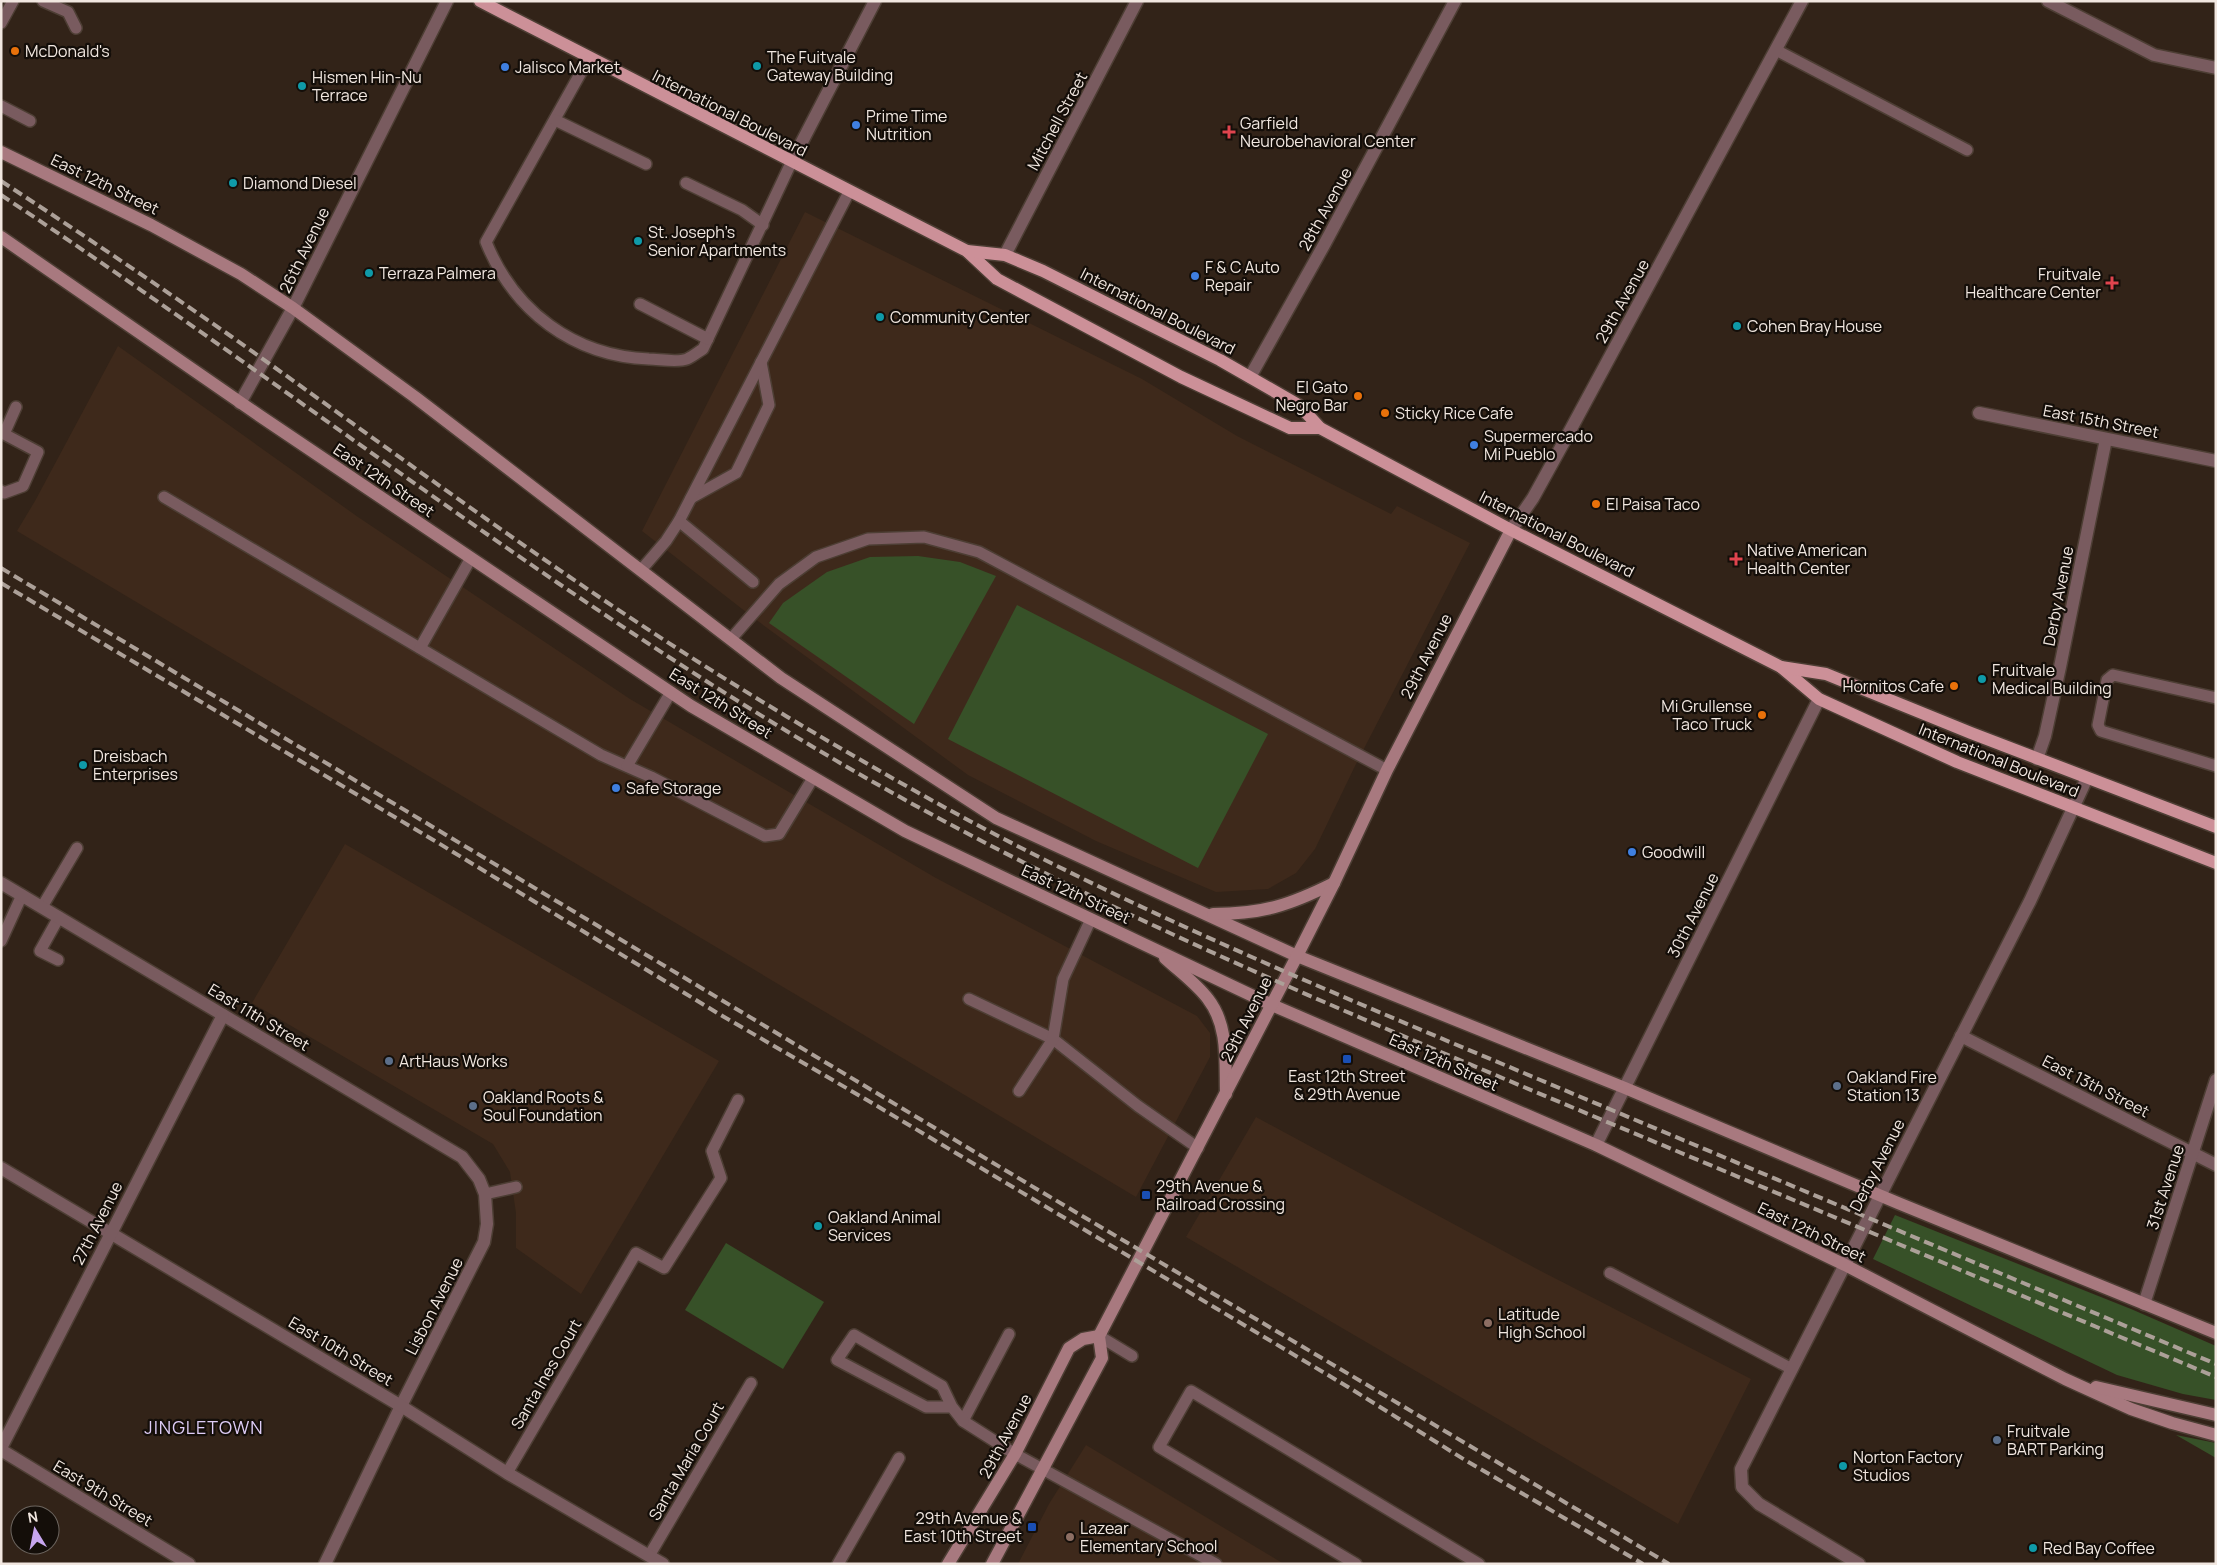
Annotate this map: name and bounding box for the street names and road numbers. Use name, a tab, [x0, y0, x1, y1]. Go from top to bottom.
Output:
street label: International Boulevard	[649, 64, 811, 162]
street label: Mitchell Street	[1022, 68, 1092, 174]
street label: East 12th Street	[47, 148, 163, 220]
street label: 28th Avenue	[1293, 163, 1357, 255]
street label: 26th Avenue	[274, 203, 334, 297]
street label: 29th Avenue	[1590, 255, 1654, 347]
street label: International Boulevard	[1077, 262, 1239, 360]
street label: East 15th Street	[2041, 399, 2161, 443]
street label: East 12th Street	[329, 438, 439, 522]
street label: International Boulevard	[1476, 485, 1638, 583]
street label: Derby Avenue	[2038, 544, 2078, 648]
street label: 29th Avenue	[1395, 610, 1457, 702]
street label: East 12th Street	[665, 663, 777, 743]
street label: International Boulevard	[1916, 718, 2082, 802]
street label: East 12th Street	[1018, 859, 1134, 929]
street label: 30th Avenue	[1662, 869, 1724, 961]
street label: 29th Avenue	[1215, 973, 1277, 1065]
street label: East 11th Street	[204, 978, 314, 1056]
street label: East 12th Street	[1386, 1028, 1502, 1096]
street label: East 13th Street	[2039, 1050, 2153, 1122]
street label: Derby Avenue	[1844, 1115, 1910, 1215]
street label: 31st Avenue	[2141, 1142, 2189, 1232]
street label: 27th Avenue	[67, 1177, 127, 1269]
street label: East 12th Street	[1754, 1196, 1870, 1268]
street label: Lisbon Avenue	[400, 1253, 468, 1359]
street label: East 10th Street	[285, 1311, 397, 1391]
street label: Santa Ines Court	[506, 1315, 586, 1433]
street label: 29th Avenue	[973, 1390, 1037, 1482]
street label: Santa Maria Court	[643, 1398, 729, 1524]
street label: East 9th Street	[49, 1455, 157, 1531]

